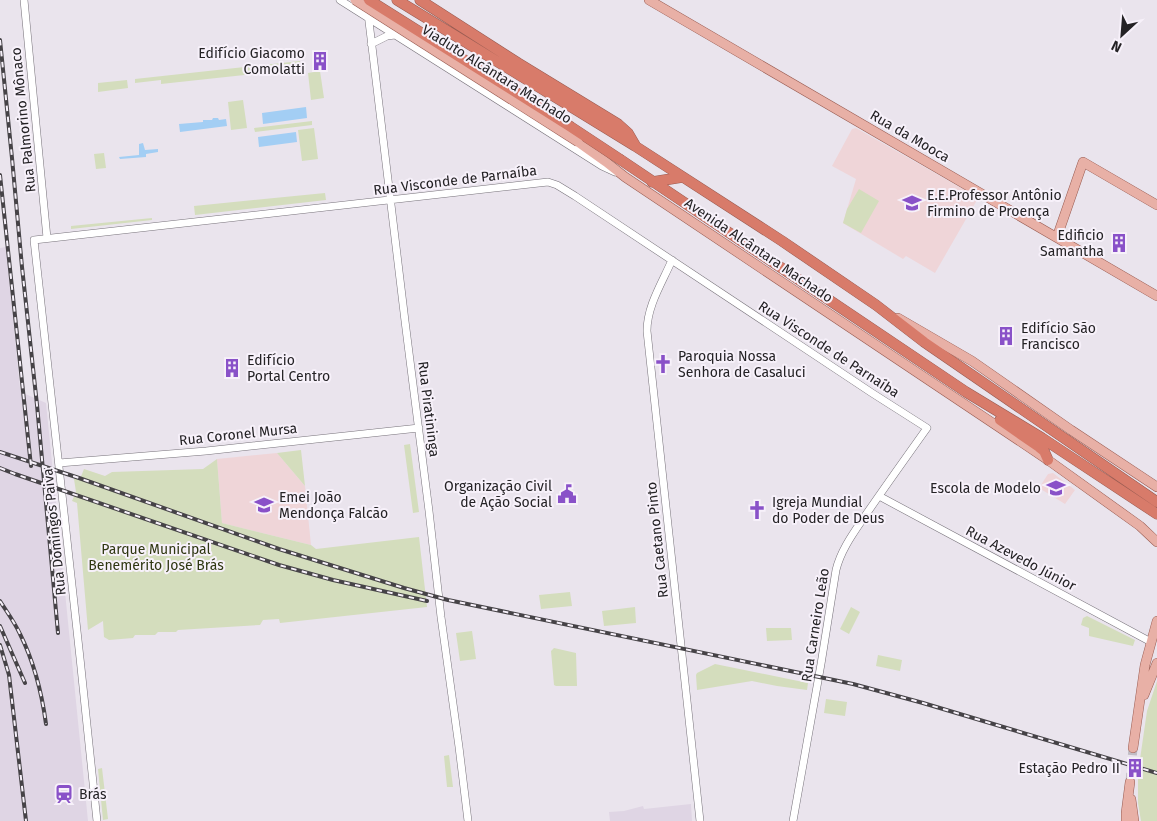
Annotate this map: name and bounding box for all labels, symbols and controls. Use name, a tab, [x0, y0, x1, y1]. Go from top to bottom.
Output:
north arrow	[1097, 10, 1147, 60]
street label: Viaduto Alcântara Machado	[419, 21, 575, 128]
text: N	[1109, 37, 1124, 56]
place label: Edifício Giacomo Comolatti	[198, 45, 305, 78]
street label: Rua Palmorino Mônaco	[7, 46, 40, 193]
building icon: Edifício Giacomo Comolatti	[309, 50, 331, 72]
street label: Rua da Mooca	[867, 107, 953, 166]
street label: Rua Visconde de Parnaíba	[372, 162, 538, 199]
place label: E.E.Professor Antônio Firmino de Proença	[927, 187, 1062, 220]
school or university icon: E.E.Professor Antônio Firmino de Proença	[901, 192, 923, 214]
street label: Avenida Alcântara Machado	[681, 194, 836, 306]
place label: Edificio Samantha	[1040, 227, 1104, 260]
building icon: Edificio Samantha	[1108, 232, 1130, 254]
street label: Rua Visconde de Parnaíba	[755, 297, 902, 401]
place label: Edifício São Francisco	[1021, 320, 1096, 353]
building icon: Edifício São Francisco	[995, 325, 1017, 347]
place label: Paroquia Nossa Senhora de Casaluci	[678, 348, 806, 381]
place label: Edifício Portal Centro	[247, 352, 330, 385]
church icon: Paroquia Nossa Senhora de Casaluci	[652, 353, 674, 375]
building icon: Edifício Portal Centro	[221, 357, 243, 379]
street label: Rua Piratininga	[414, 360, 443, 458]
street label: Rua Coronel Mursa	[178, 420, 298, 449]
street label: Rua Domingos Paiva	[39, 467, 70, 596]
school or university icon: Escola de Modelo	[1045, 477, 1067, 499]
place label: Organização Civil de Ação Social	[444, 478, 552, 511]
place label: Escola de Modelo	[930, 480, 1041, 497]
street label: Rua Caetano Pinto	[643, 481, 672, 599]
public building icon: Organização Civil de Ação Social	[556, 483, 578, 505]
place label: Emei João Mendonça Falcão	[279, 489, 388, 522]
school or university icon: Emei João Mendonça Falcão	[253, 494, 275, 516]
place label: Igreja Mundial do Poder de Deus	[772, 494, 885, 527]
church icon: Igreja Mundial do Poder de Deus	[746, 499, 768, 521]
street label: Rua Azevedo Júnior	[963, 522, 1079, 595]
park label: Parque Municipal Benemérito José Brás	[88, 541, 224, 574]
street label: Rua Carneiro Leão	[798, 567, 833, 683]
building icon: Estação Pedro II	[1124, 757, 1146, 779]
place label: Estação Pedro II	[1019, 760, 1120, 777]
station icon: Brás	[53, 783, 75, 805]
place label: Brás	[79, 786, 107, 803]

